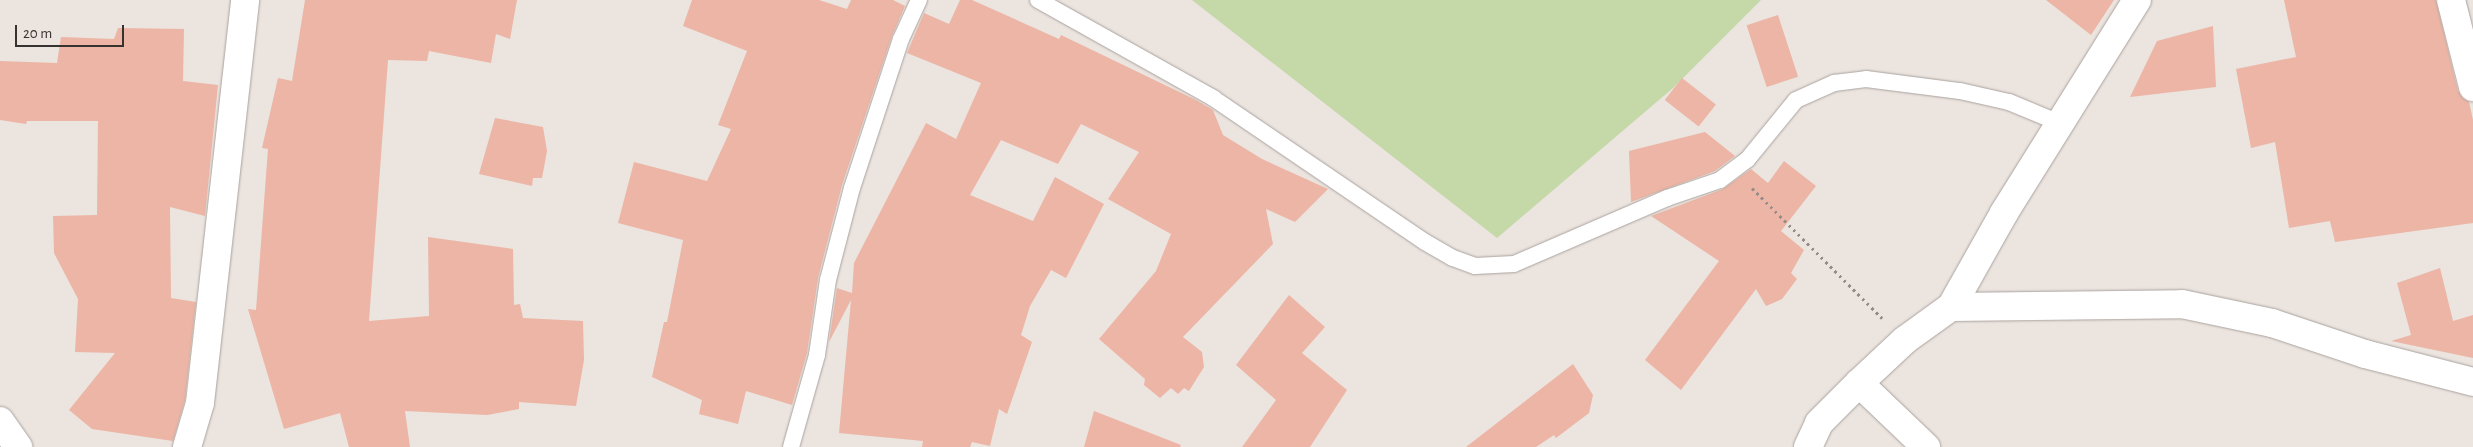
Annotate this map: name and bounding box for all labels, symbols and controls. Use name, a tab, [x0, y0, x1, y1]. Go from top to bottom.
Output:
scale bar	[18, 15, 126, 47]
text: 20 m	[23, 26, 52, 41]

